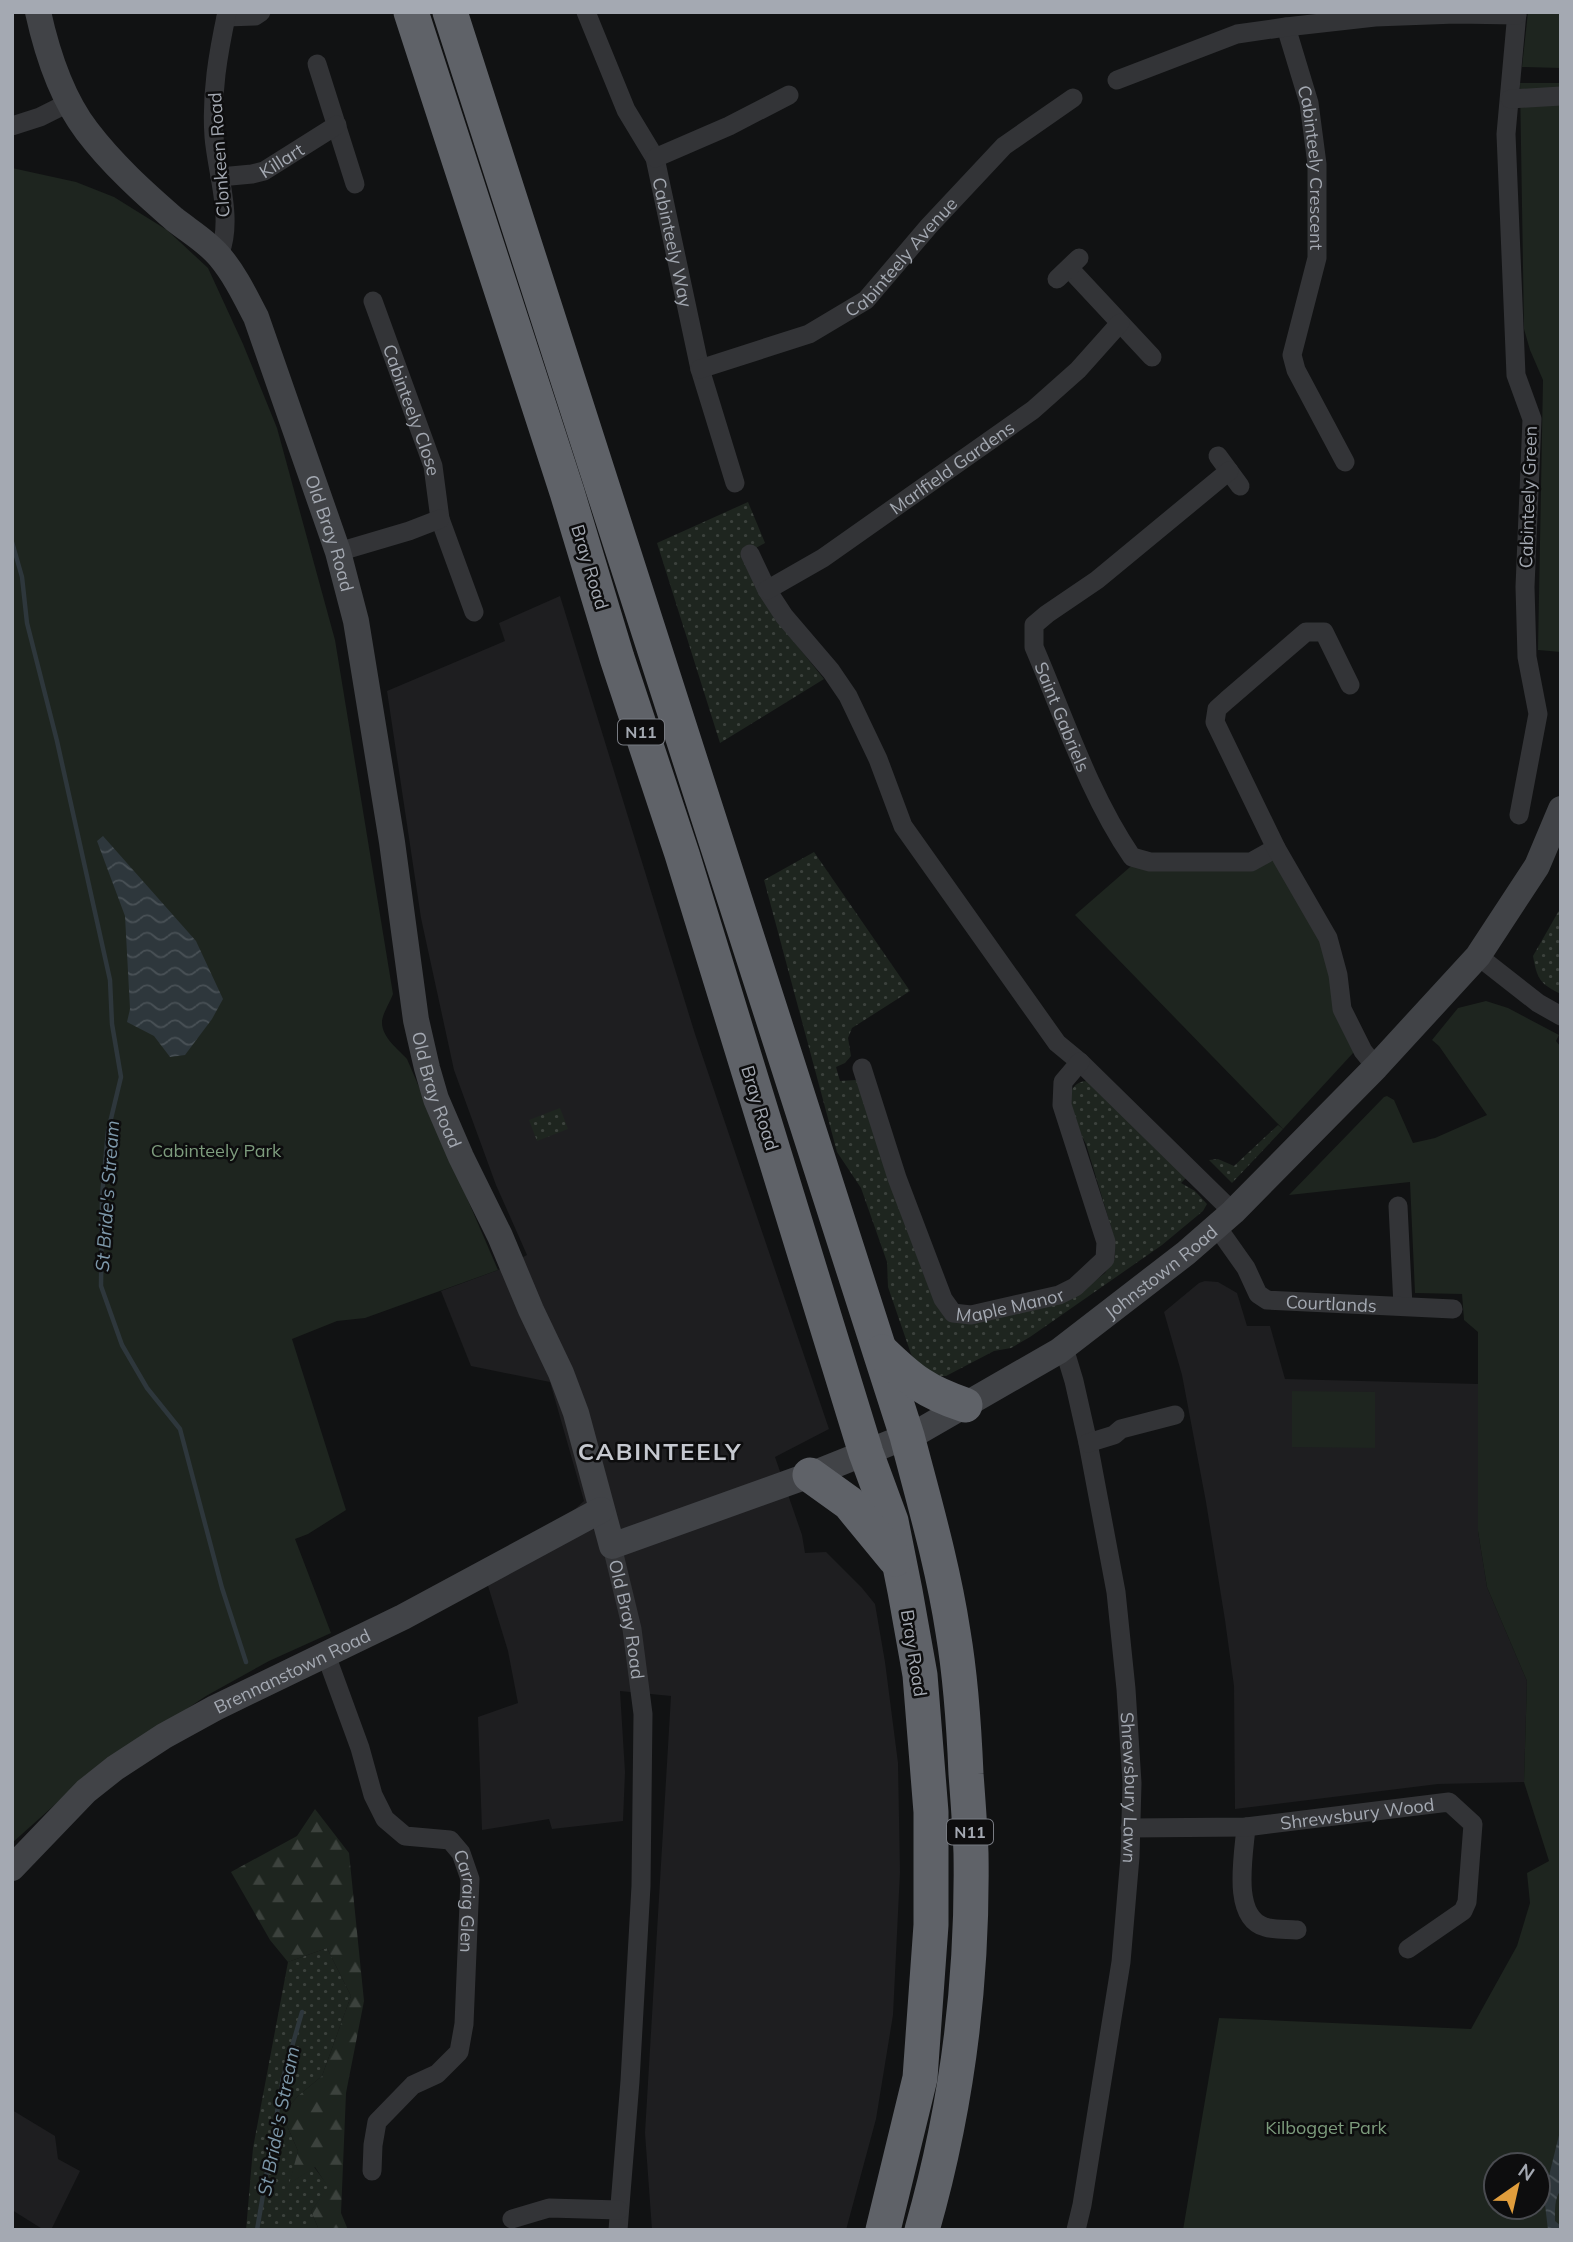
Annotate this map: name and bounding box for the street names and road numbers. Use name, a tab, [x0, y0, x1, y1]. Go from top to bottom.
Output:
street label: Cabinteely Crescent	[1293, 82, 1329, 250]
street label: Clonkeen Road	[203, 92, 235, 218]
street label: Killart	[255, 137, 308, 183]
street label: Cabinteely Way	[648, 175, 698, 310]
street label: Cabinteely Avenue	[841, 192, 962, 321]
street label: Cabinteely Close	[378, 341, 446, 477]
street label: Marlfield Gardens	[885, 415, 1019, 519]
street label: Cabinteely Green	[1514, 425, 1542, 569]
street label: Old Bray Road	[300, 472, 359, 594]
street label: Bray Road	[566, 522, 614, 612]
street label: Saint Gabriels	[1030, 658, 1096, 775]
road number: N11	[618, 720, 664, 744]
street label: Old Bray Road	[407, 1029, 467, 1151]
street label: Bray Road	[736, 1063, 784, 1153]
street label: Johnstown Road	[1100, 1220, 1222, 1323]
street label: Maple Manor	[955, 1283, 1068, 1326]
street label: Courtlands	[1285, 1289, 1377, 1317]
street label: Old Bray Road	[604, 1557, 650, 1680]
street label: Bray Road	[896, 1608, 932, 1698]
street label: Brennanstown Road	[210, 1623, 374, 1718]
street label: Shrewsbury Lawn	[1116, 1711, 1144, 1864]
street label: Shrewsbury Wood	[1279, 1792, 1436, 1834]
road number: N11	[947, 1820, 993, 1844]
street label: Carraig Glen	[449, 1846, 482, 1953]

